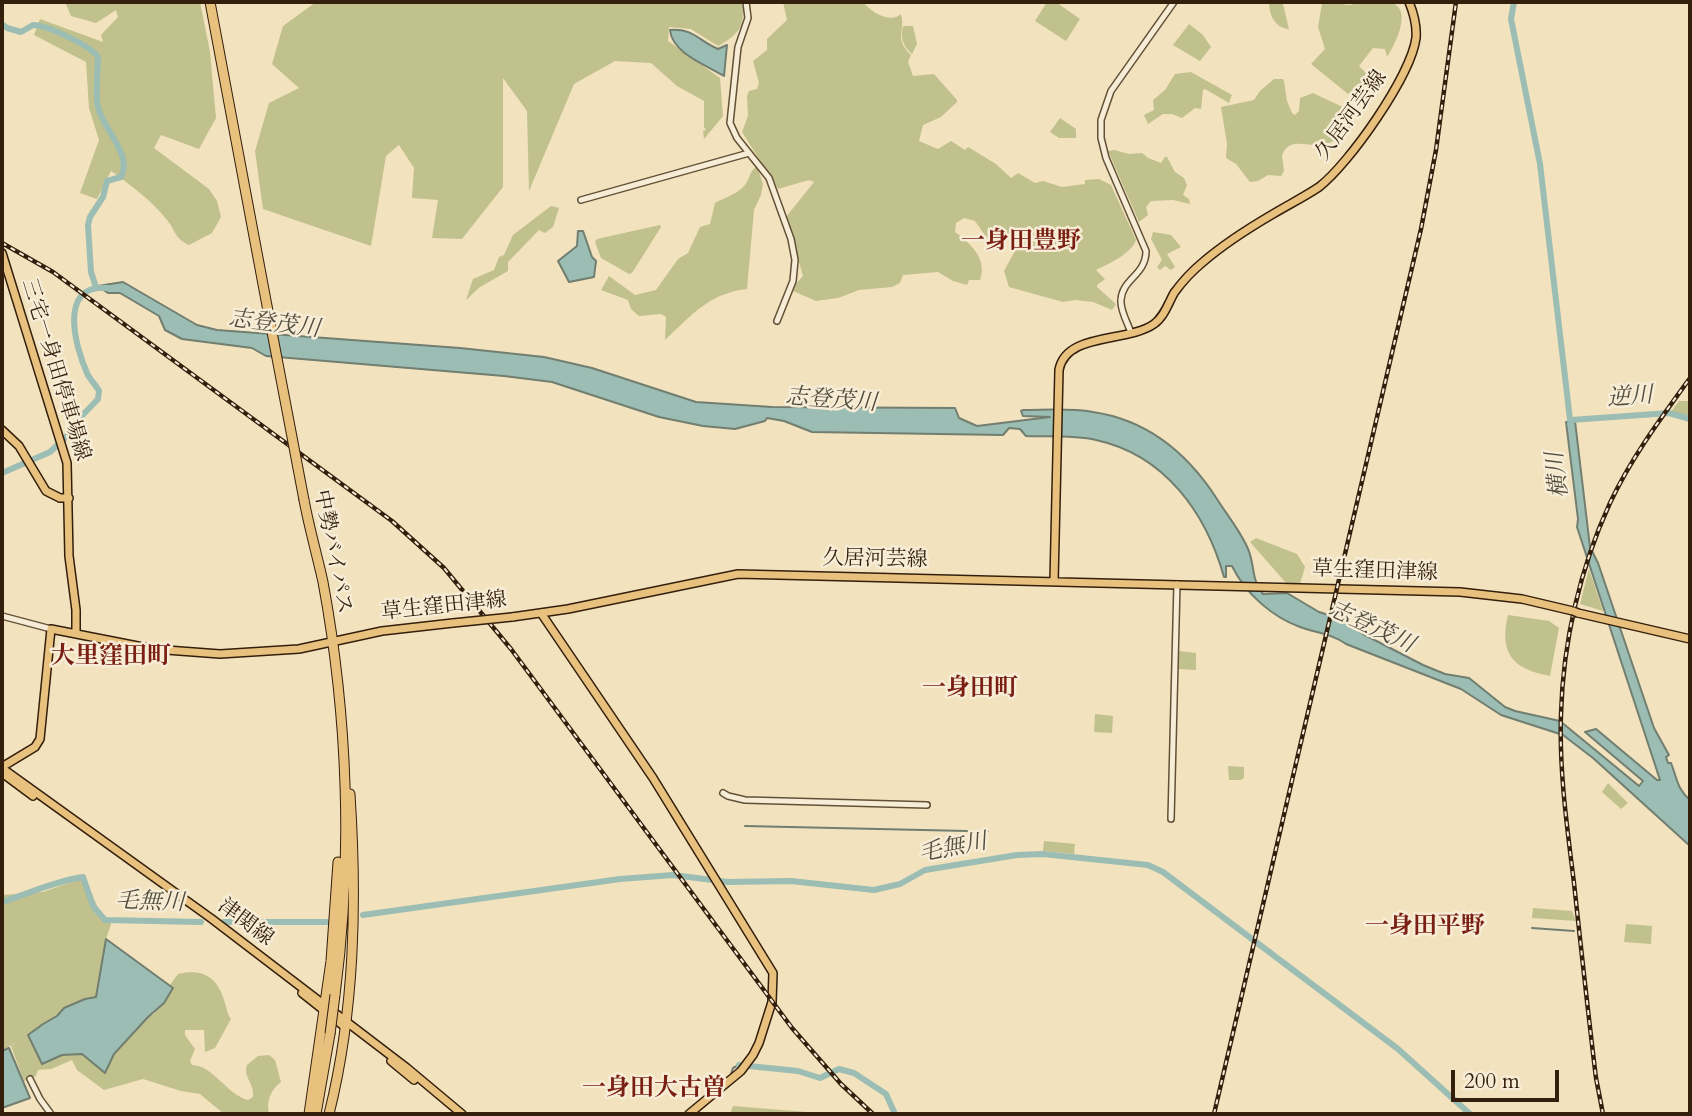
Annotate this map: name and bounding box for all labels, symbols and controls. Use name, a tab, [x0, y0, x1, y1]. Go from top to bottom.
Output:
street label: 久居河芸線	[1311, 66, 1393, 166]
district label: 一身田豊野	[961, 228, 1081, 256]
street label: 三宅一身田停車場線	[15, 276, 95, 464]
water label: 志登茂川	[227, 306, 321, 344]
water label: 逆川	[1606, 383, 1654, 413]
water label: 志登茂川	[784, 384, 878, 418]
water label: 横川	[1542, 450, 1576, 500]
street label: 中勢バイパス	[308, 488, 356, 616]
street label: 久居河芸線	[822, 546, 928, 574]
street label: 草生窪田津線	[1312, 557, 1438, 587]
street label: 草生窪田津線	[380, 588, 508, 626]
water label: 志登茂川	[1323, 596, 1419, 660]
district label: 大里窪田町	[51, 643, 171, 671]
district label: 一身田町	[922, 675, 1018, 703]
water label: 毛無川	[917, 829, 989, 869]
water label: 毛無川	[115, 888, 185, 918]
street label: 津関線	[212, 894, 278, 952]
district label: 一身田平野	[1365, 913, 1485, 941]
scale bar	[1454, 1056, 1562, 1100]
text: 200 m	[1464, 1067, 1520, 1096]
district label: 一身田大古曽	[582, 1075, 726, 1103]

